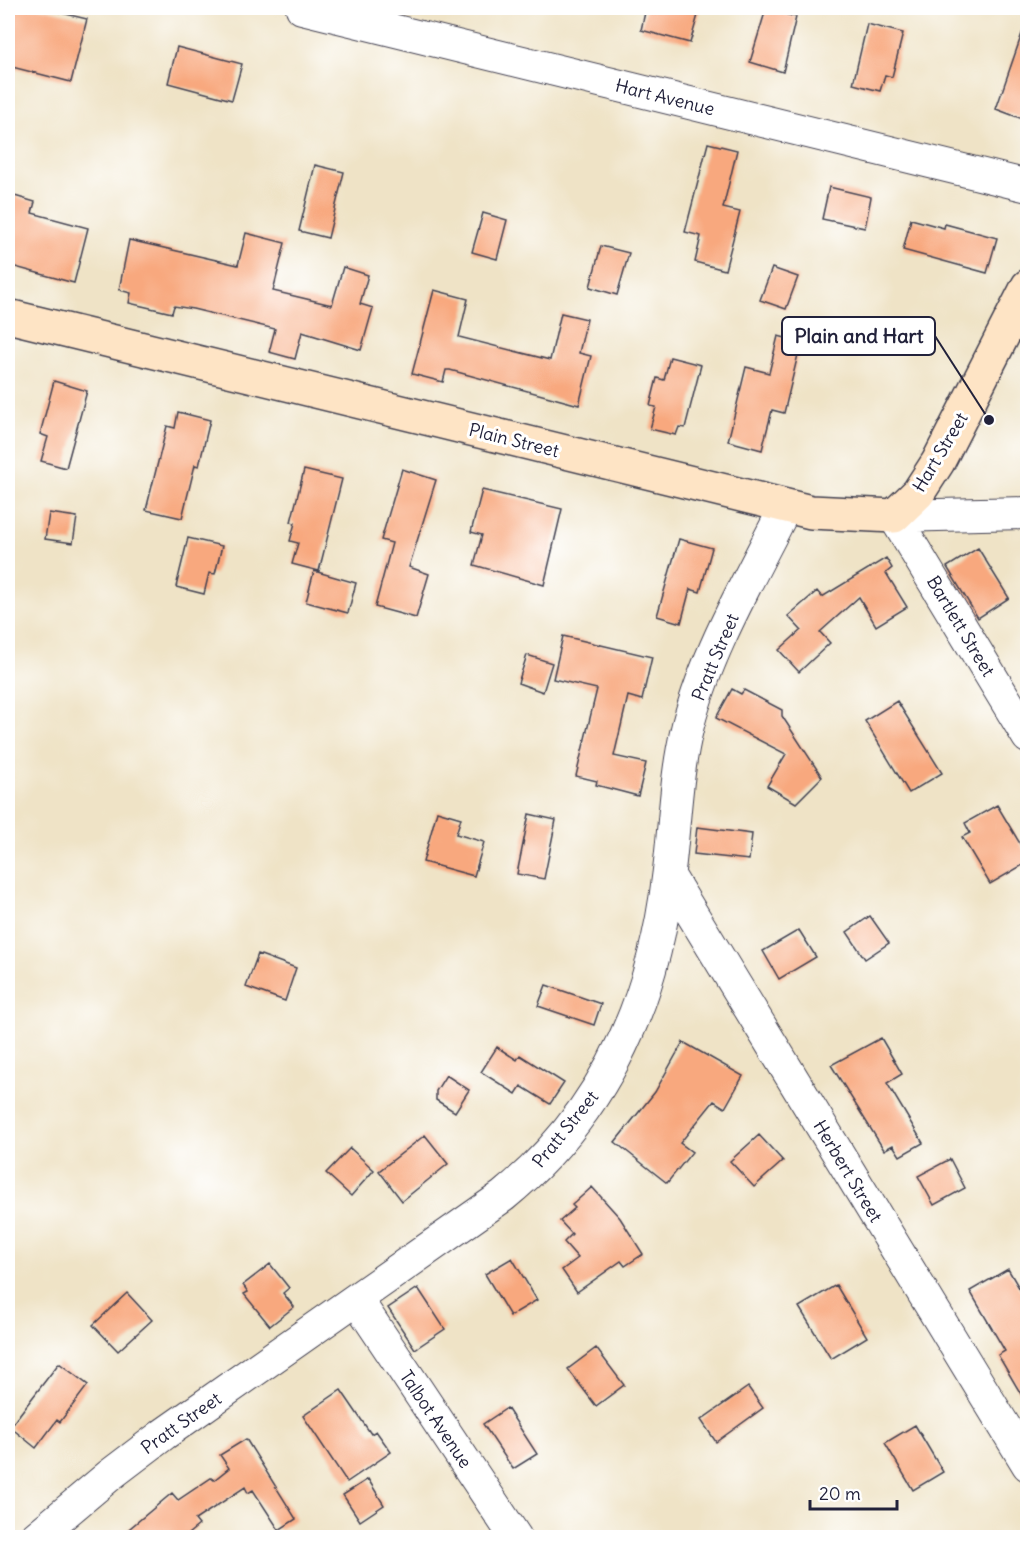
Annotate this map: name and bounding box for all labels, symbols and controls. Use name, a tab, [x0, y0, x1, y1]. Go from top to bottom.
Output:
street label: Hart Avenue	[613, 74, 717, 120]
callout: Plain and Hart	[782, 317, 935, 355]
text: Plain and Hart	[795, 323, 924, 348]
street label: Hart Street	[907, 408, 973, 496]
street label: Plain Street	[467, 418, 561, 462]
street label: Bartlett Street	[922, 571, 1000, 681]
street label: Pratt Street	[686, 610, 744, 704]
street label: Pratt Street	[527, 1086, 603, 1172]
street label: Herbert Street	[808, 1116, 888, 1226]
street label: Talbot Avenue	[395, 1366, 477, 1472]
street label: Pratt Street	[136, 1387, 226, 1459]
scale bar	[810, 1473, 897, 1511]
text: 20 m	[819, 1482, 861, 1505]

